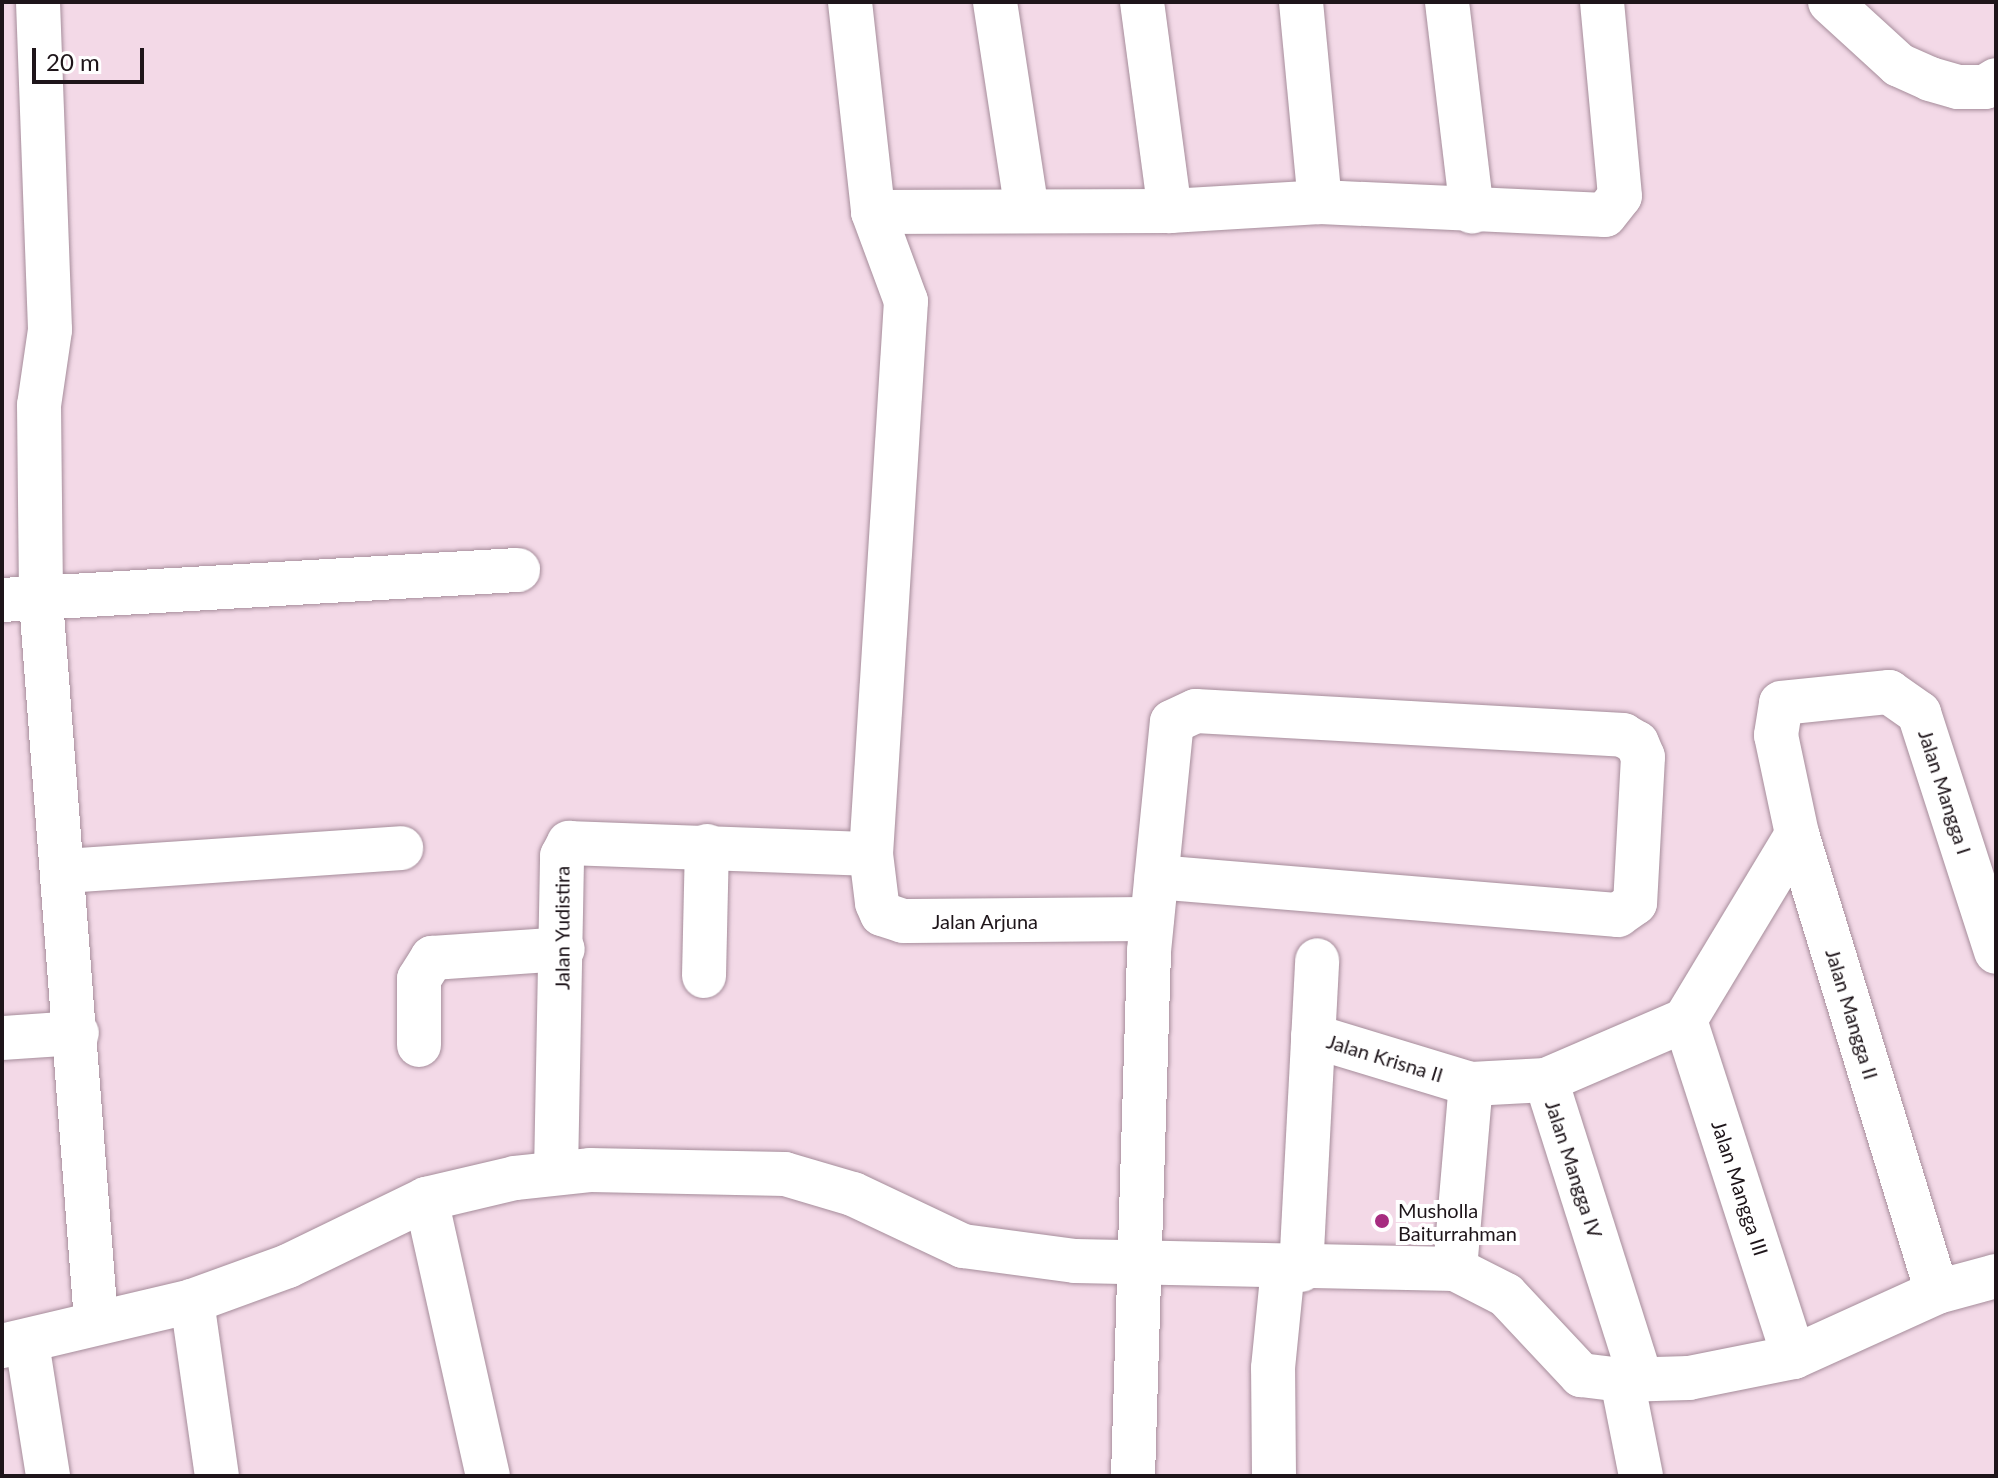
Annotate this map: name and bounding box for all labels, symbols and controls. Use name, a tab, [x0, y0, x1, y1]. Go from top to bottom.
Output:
scale bar	[36, 32, 148, 82]
text: 20 m	[46, 47, 100, 76]
street label: Jalan Mangga I	[1914, 727, 1976, 857]
street label: Jalan Yudistira	[550, 866, 574, 990]
street label: Jalan Arjuna	[932, 909, 1038, 933]
street label: Jalan Mangga II	[1821, 946, 1883, 1082]
street label: Jalan Krisna II	[1324, 1029, 1446, 1087]
street label: Jalan Mangga IV	[1540, 1097, 1608, 1241]
street label: Jalan Mangga III	[1707, 1117, 1773, 1259]
place label: Musholla Baiturrahman	[1398, 1198, 1517, 1245]
marker: Musholla Baiturrahman	[1373, 1212, 1391, 1230]

